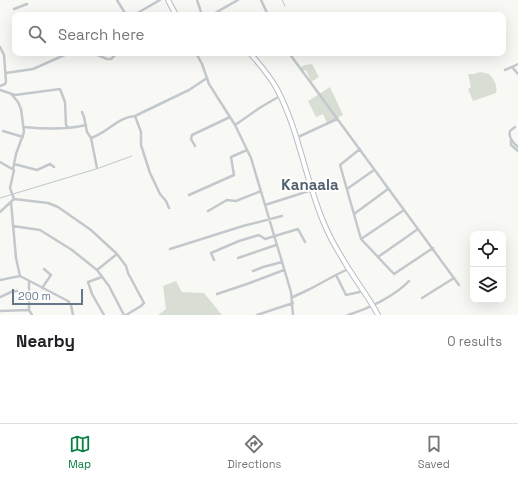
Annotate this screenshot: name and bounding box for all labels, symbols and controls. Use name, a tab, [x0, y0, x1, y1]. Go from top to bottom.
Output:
search box	[12, 12, 506, 56]
icon: search	[26, 23, 48, 45]
text: Search here	[58, 25, 144, 44]
district label: Kanaala	[281, 175, 339, 194]
map controls	[470, 231, 506, 303]
button: locate	[470, 231, 506, 267]
button: layers	[470, 267, 506, 303]
scale bar	[12, 287, 83, 306]
text: 200 m	[18, 289, 51, 303]
text: Nearby	[16, 330, 75, 352]
text: 0 results	[447, 333, 502, 350]
tab: Map	[68, 433, 91, 471]
tab: Directions	[227, 433, 281, 471]
tab: Saved	[418, 433, 450, 471]

